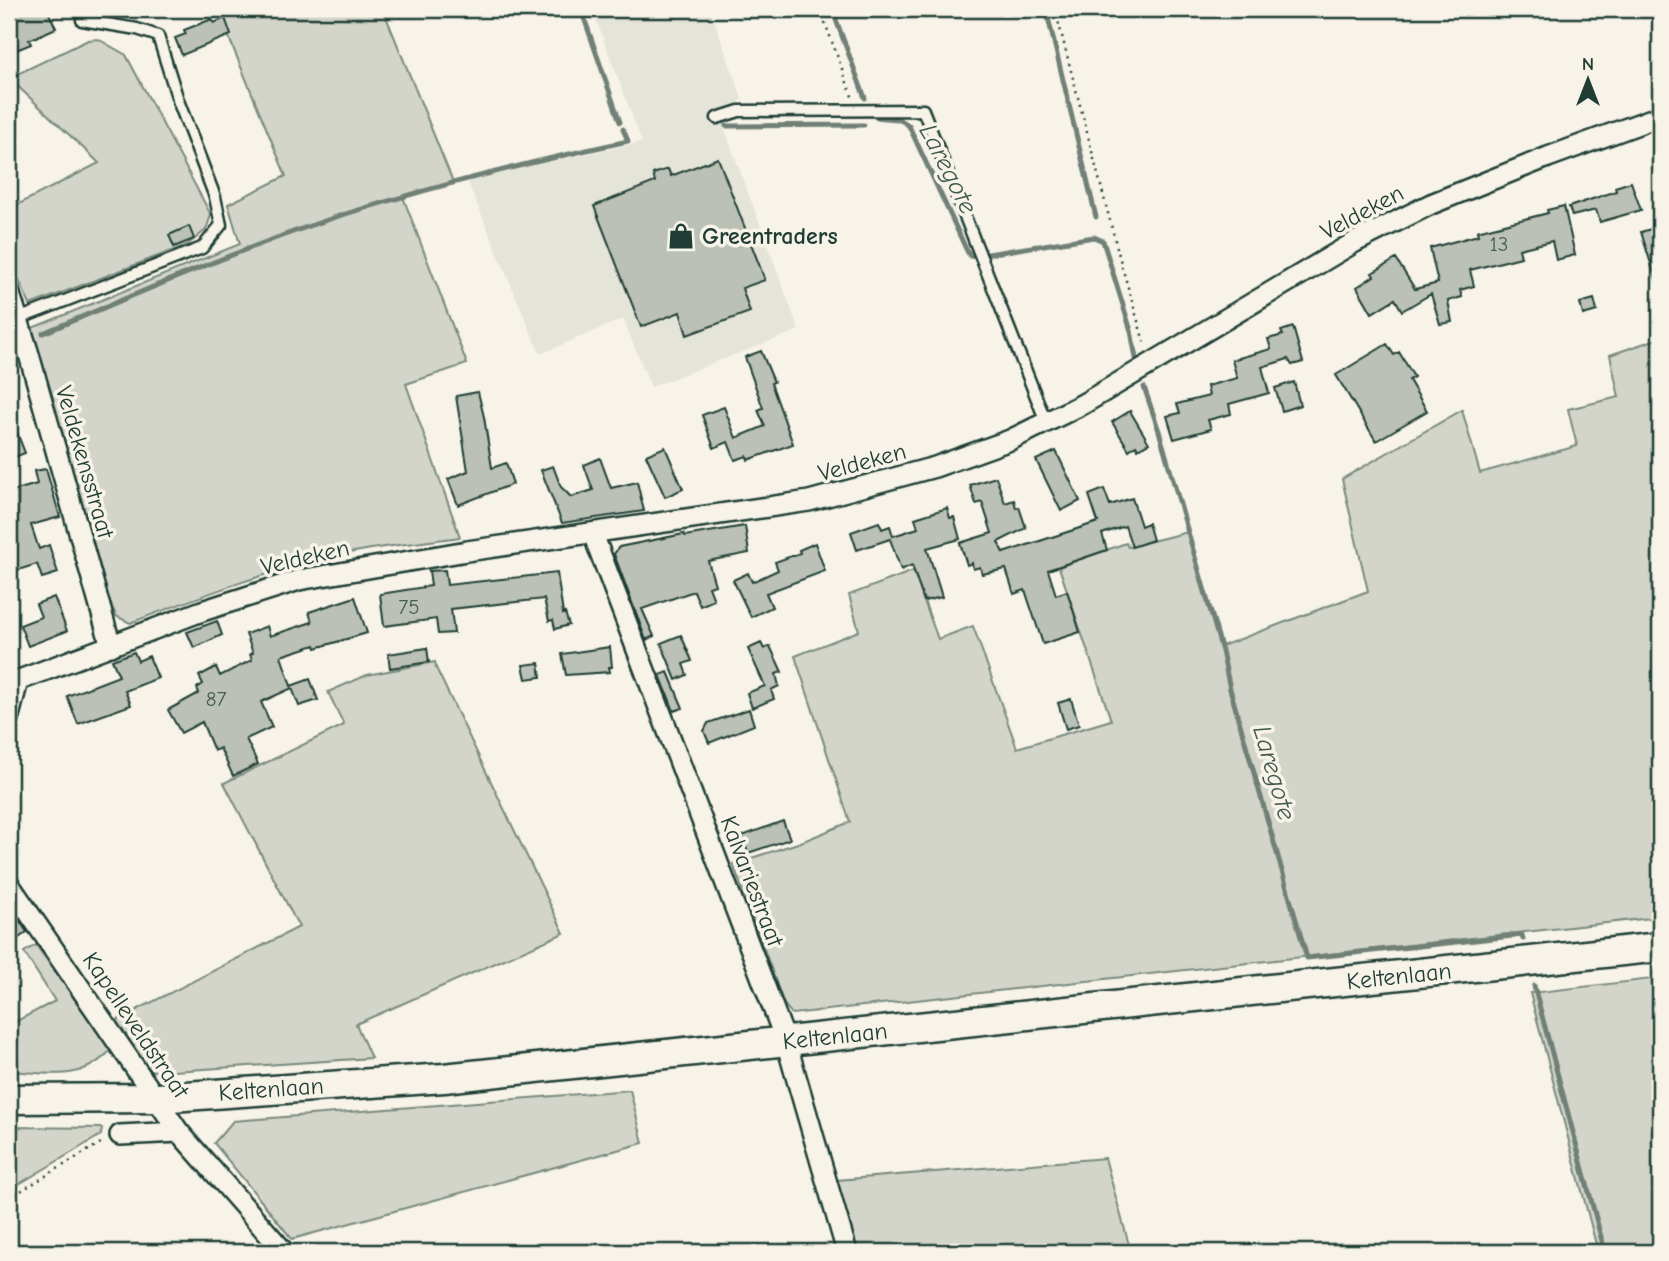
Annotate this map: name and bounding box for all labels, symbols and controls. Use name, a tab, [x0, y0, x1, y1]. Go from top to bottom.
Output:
north arrow	[1554, 46, 1624, 116]
text: N	[1582, 53, 1594, 75]
water label: Laregote	[913, 119, 983, 219]
street label: Veldeken	[1316, 179, 1408, 245]
shop icon: Greentraders	[666, 221, 696, 251]
place label: Greentraders	[702, 222, 838, 250]
house number: 13	[1490, 232, 1508, 256]
street label: Veldekensstraat	[50, 382, 120, 543]
street label: Veldeken	[815, 437, 909, 487]
street label: Veldeken	[258, 533, 352, 581]
house number: 75	[398, 595, 420, 619]
house number: 87	[206, 687, 226, 711]
water label: Laregote	[1246, 722, 1302, 824]
street label: Kalvariestraat	[714, 812, 790, 951]
street label: Kapelleveldstraat	[77, 947, 196, 1104]
street label: Keltenlaan	[1345, 957, 1453, 995]
street label: Keltenlaan	[781, 1017, 889, 1055]
street label: Keltenlaan	[217, 1071, 325, 1107]

